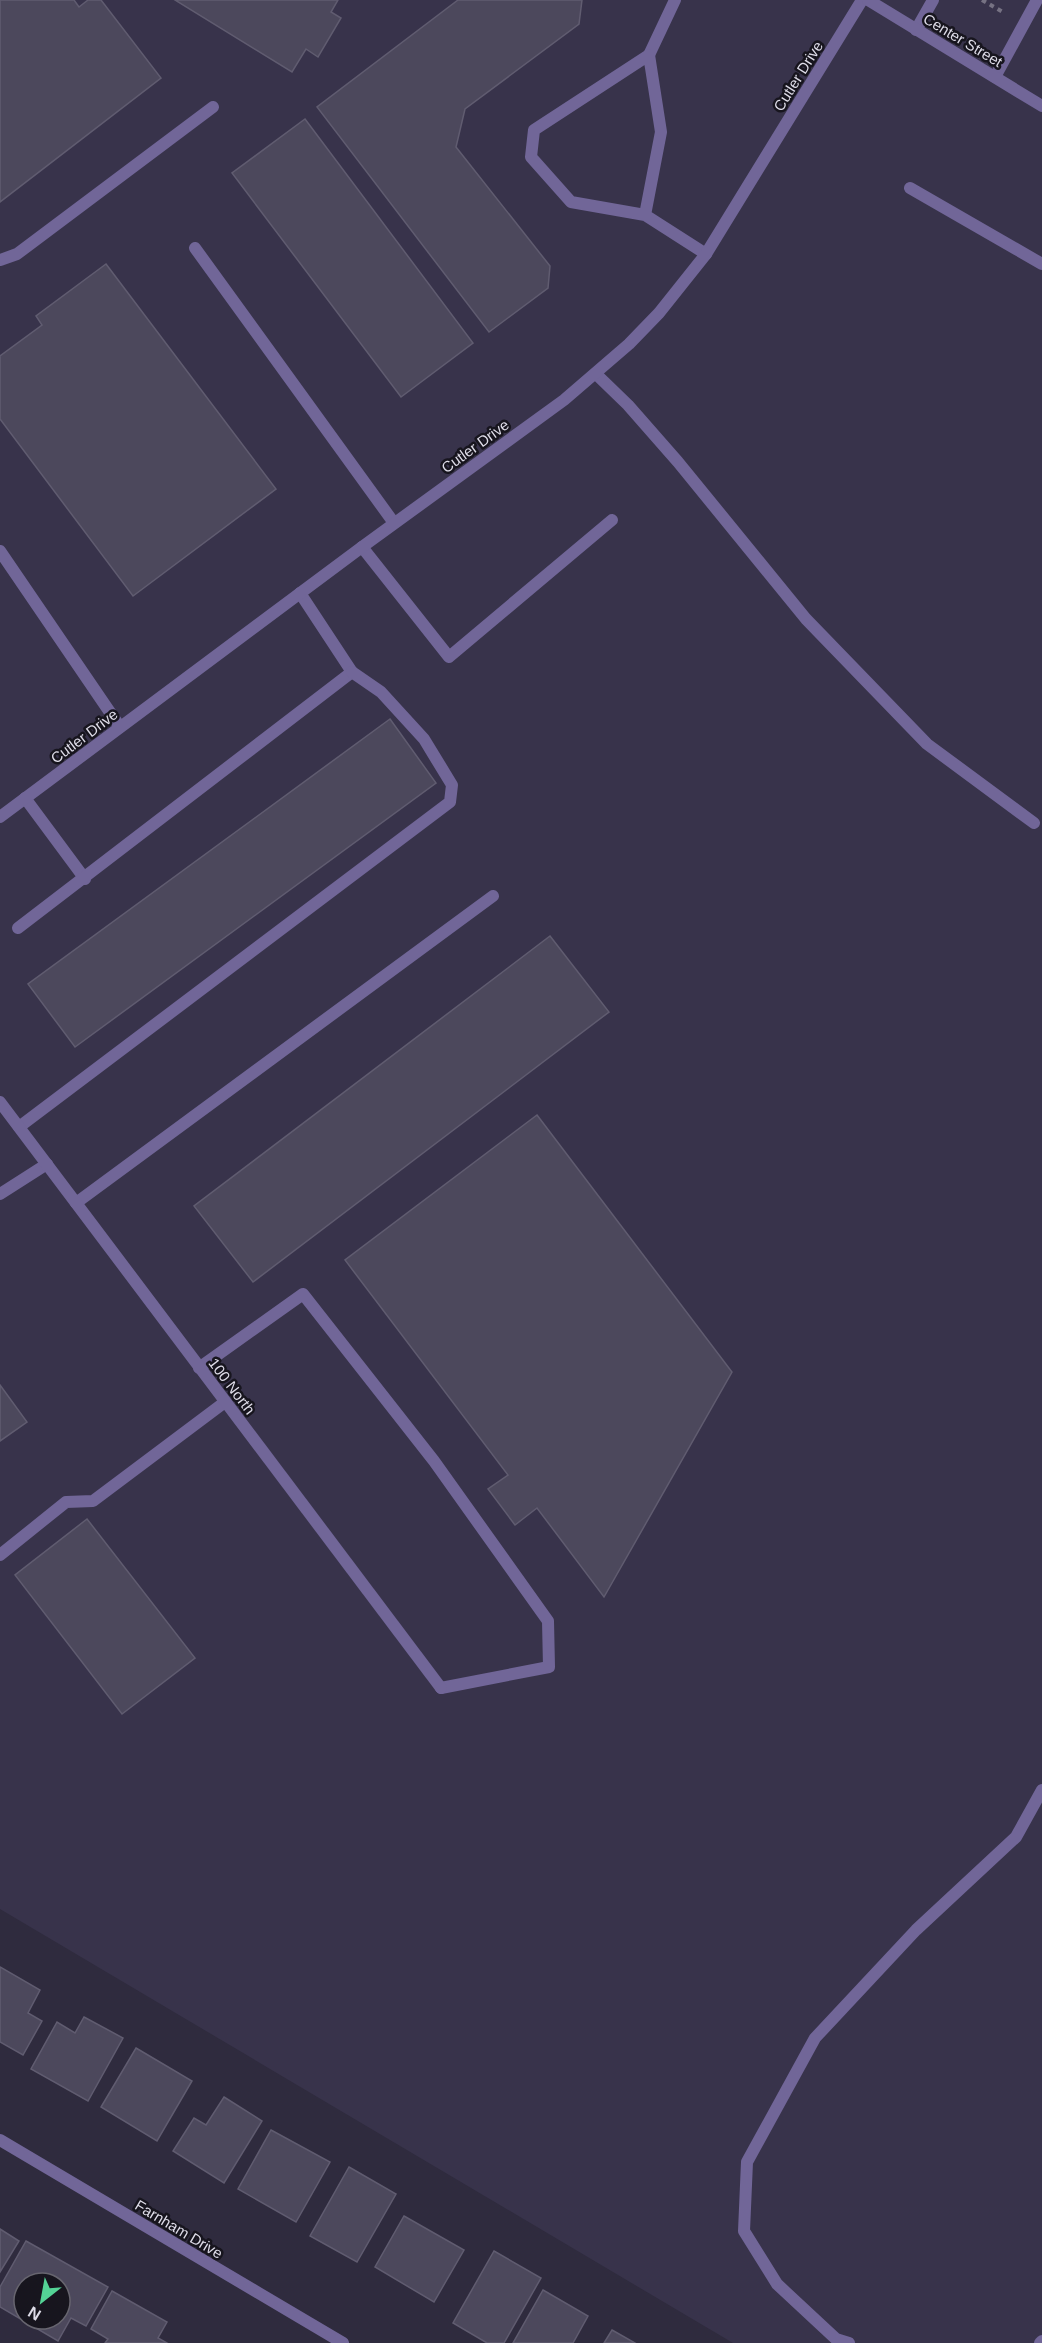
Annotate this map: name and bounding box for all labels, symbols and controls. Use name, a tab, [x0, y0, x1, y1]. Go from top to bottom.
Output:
street label: Center Street	[920, 10, 1006, 71]
street label: Cutler Drive	[770, 38, 826, 114]
street label: Cutler Drive	[438, 416, 512, 476]
street label: Cutler Drive	[47, 705, 121, 767]
street label: 100 North	[205, 1355, 259, 1417]
street label: Farnham Drive	[132, 2196, 226, 2262]
north arrow	[12, 2271, 72, 2331]
text: N	[25, 2303, 44, 2324]

